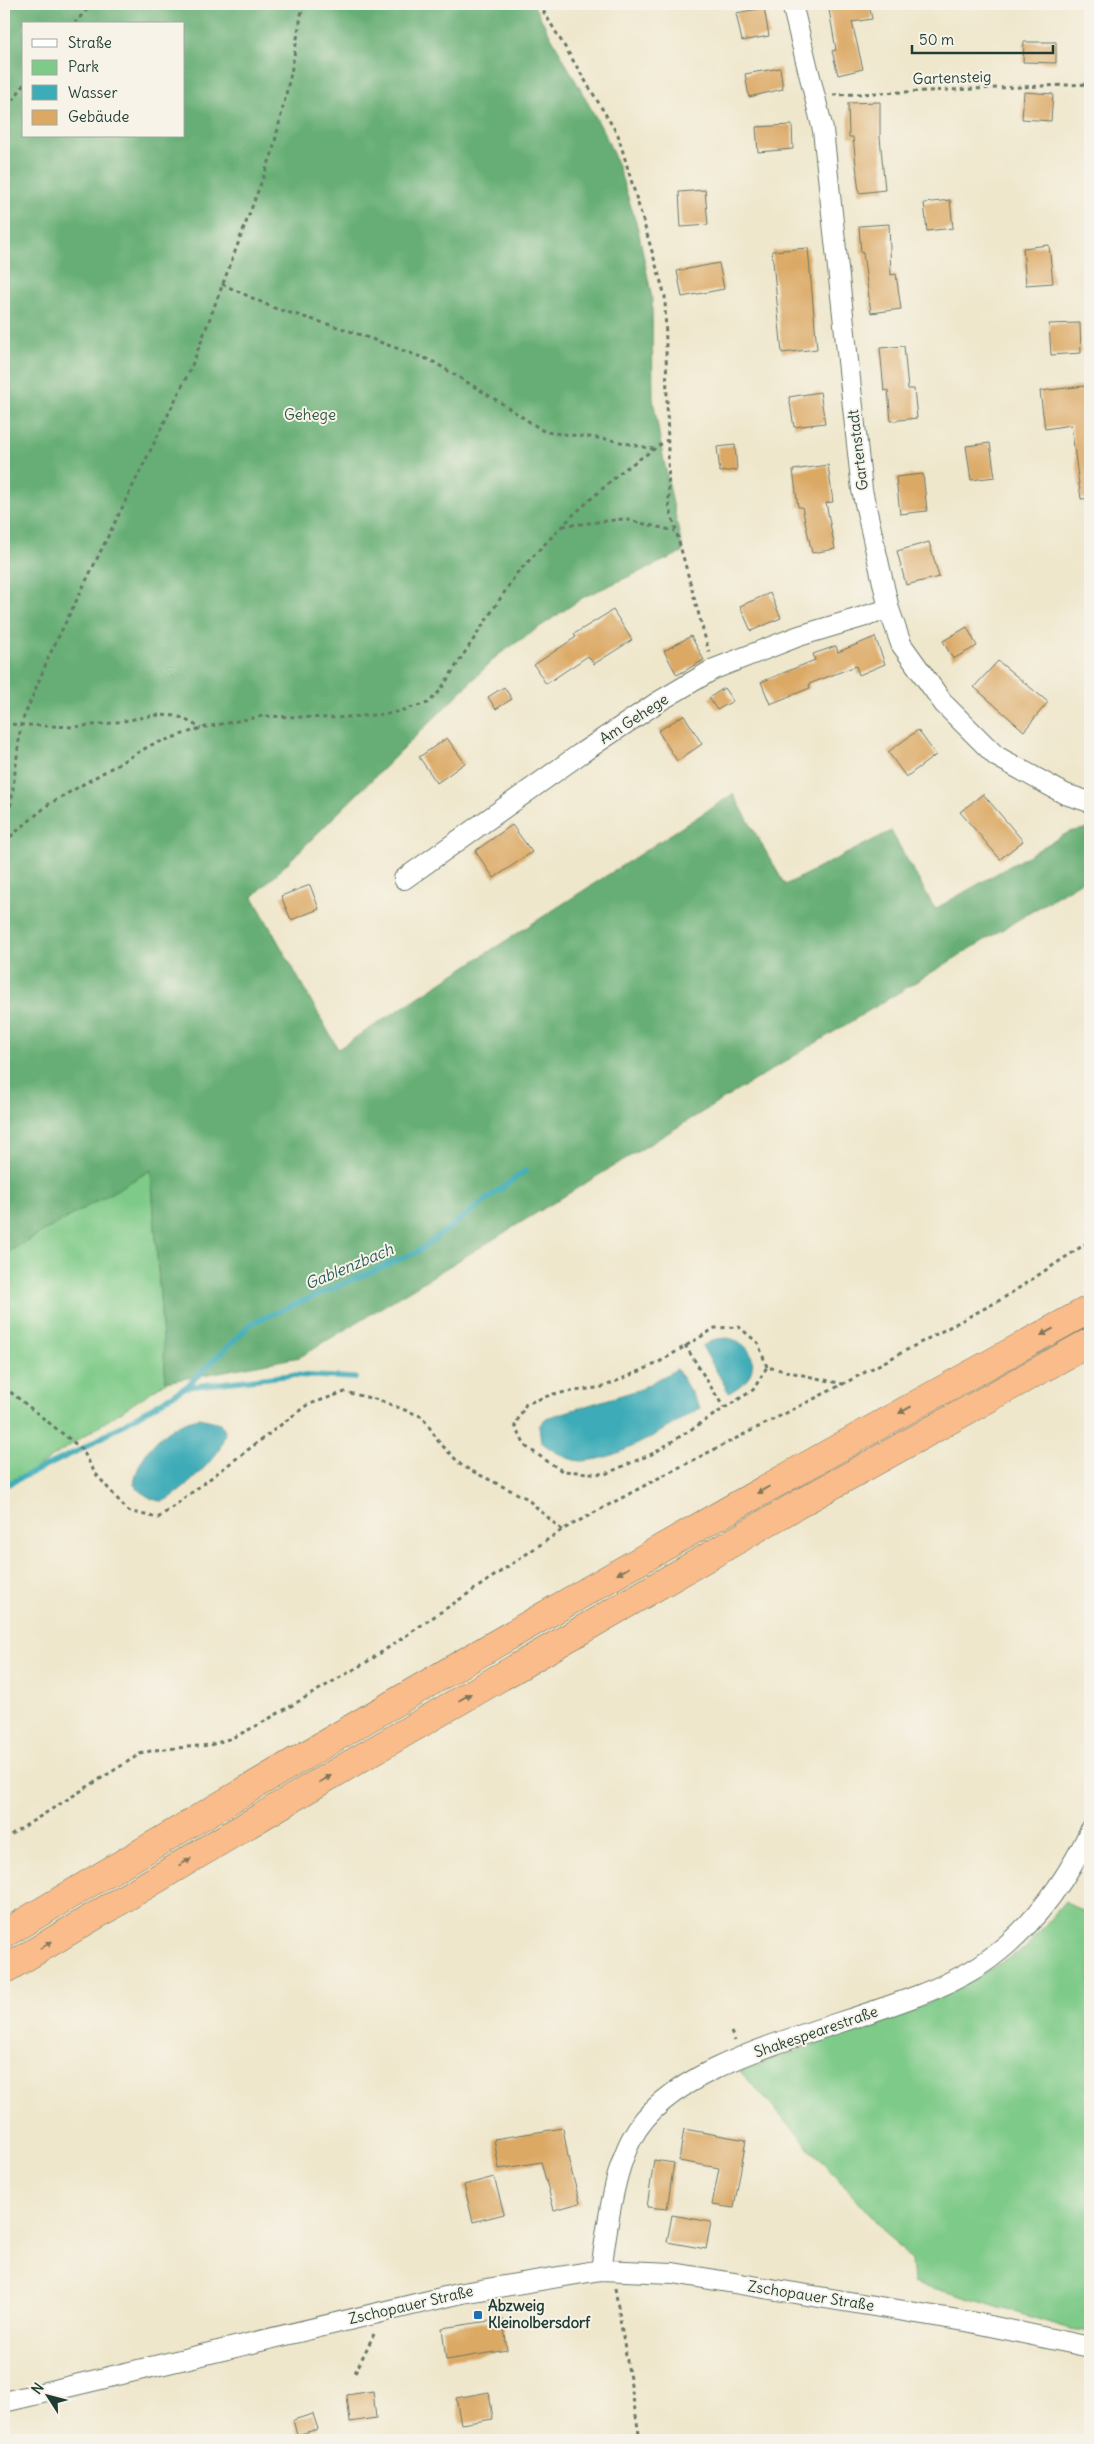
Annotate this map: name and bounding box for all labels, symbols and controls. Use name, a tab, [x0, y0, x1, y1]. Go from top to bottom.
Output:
legend	[22, 22, 185, 138]
scale bar	[912, 22, 1053, 54]
text: 50 m	[919, 30, 954, 49]
text: Straße	[68, 33, 112, 52]
text: Park	[68, 57, 99, 76]
street label: Gartensteig	[912, 67, 992, 88]
text: Wasser	[68, 83, 118, 102]
text: Gebäude	[68, 107, 129, 126]
park label: Gehege	[284, 405, 336, 424]
street label: Gartenstadt	[843, 408, 872, 492]
street label: Am Gehege	[596, 689, 672, 748]
water label: Gablenzbach	[302, 1238, 397, 1294]
one-way arrow	[1040, 1328, 1055, 1336]
one-way arrow	[899, 1406, 912, 1415]
one-way arrow	[757, 1485, 770, 1494]
one-way arrow	[615, 1567, 630, 1575]
one-way arrow	[459, 1693, 472, 1702]
one-way arrow	[317, 1775, 332, 1783]
one-way arrow	[179, 1858, 192, 1867]
one-way arrow	[39, 1941, 52, 1950]
street label: Shakespearestraße	[751, 2001, 880, 2062]
street label: Zschopauer Straße	[747, 2276, 876, 2315]
street label: Zschopauer Straße	[347, 2281, 475, 2328]
place label: Abzweig Kleinolbersdorf	[488, 2296, 591, 2332]
marker: Abzweig Kleinolbersdorf	[472, 2309, 484, 2321]
north arrow	[22, 2372, 72, 2422]
text: N	[27, 2379, 48, 2398]

